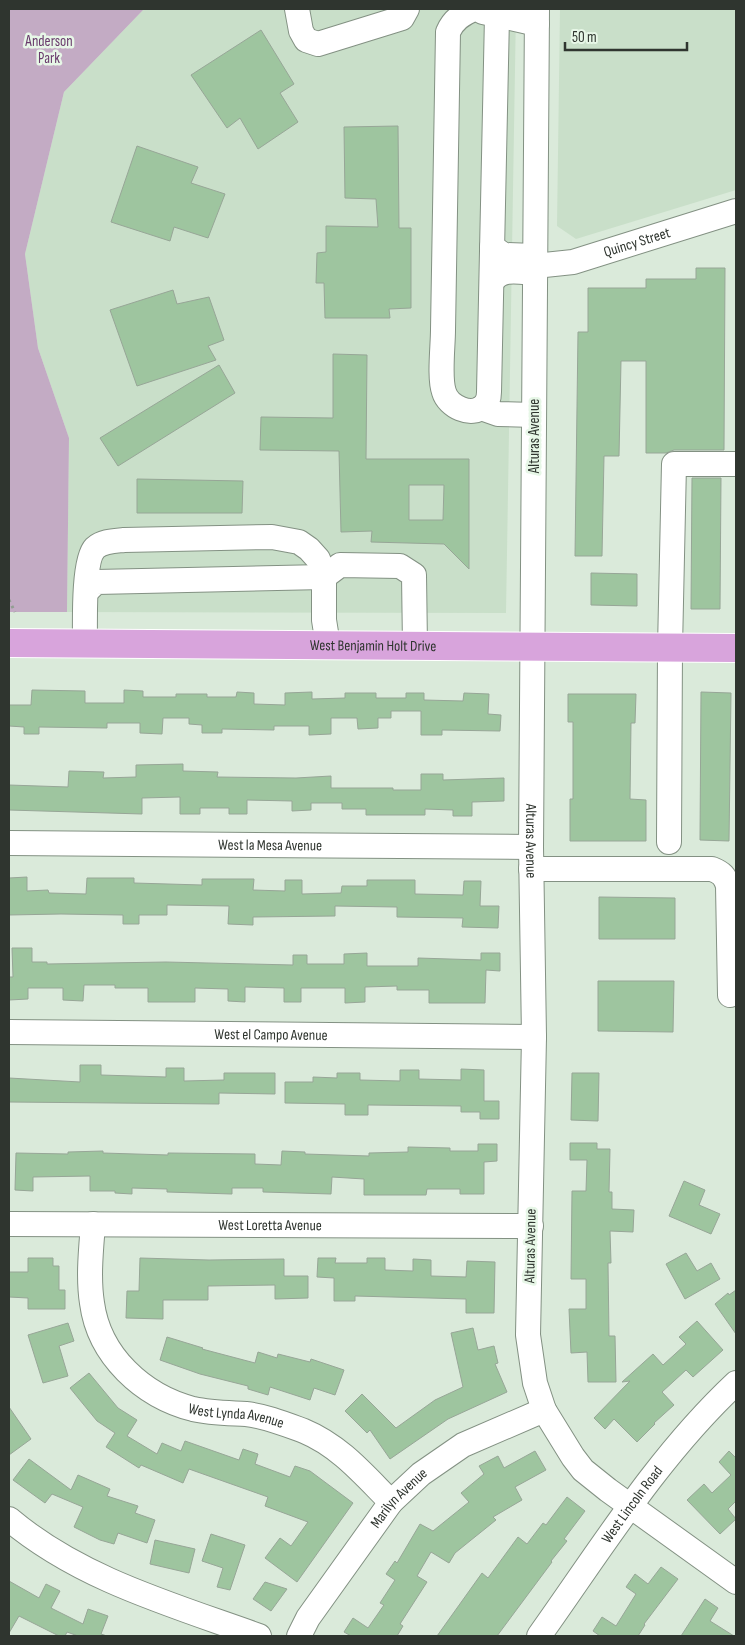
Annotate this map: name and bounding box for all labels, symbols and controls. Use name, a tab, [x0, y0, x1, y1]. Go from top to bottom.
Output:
scale bar	[565, 20, 688, 52]
text: 50 m	[572, 28, 597, 47]
park label: Anderson Park	[24, 32, 73, 68]
street label: Quincy Street	[601, 223, 673, 262]
street label: Alturas Avenue	[525, 399, 544, 474]
street label: West Benjamin Holt Drive	[310, 636, 436, 656]
street label: Alturas Avenue	[521, 803, 540, 878]
street label: West la Mesa Avenue	[218, 836, 322, 855]
street label: West el Campo Avenue	[214, 1025, 328, 1045]
street label: Alturas Avenue	[520, 1209, 541, 1284]
street label: West Loretta Avenue	[218, 1216, 322, 1235]
street label: West Lynda Avenue	[186, 1399, 286, 1433]
street label: West Lincoln Road	[598, 1462, 667, 1547]
street label: Marilyn Avenue	[366, 1464, 431, 1532]

